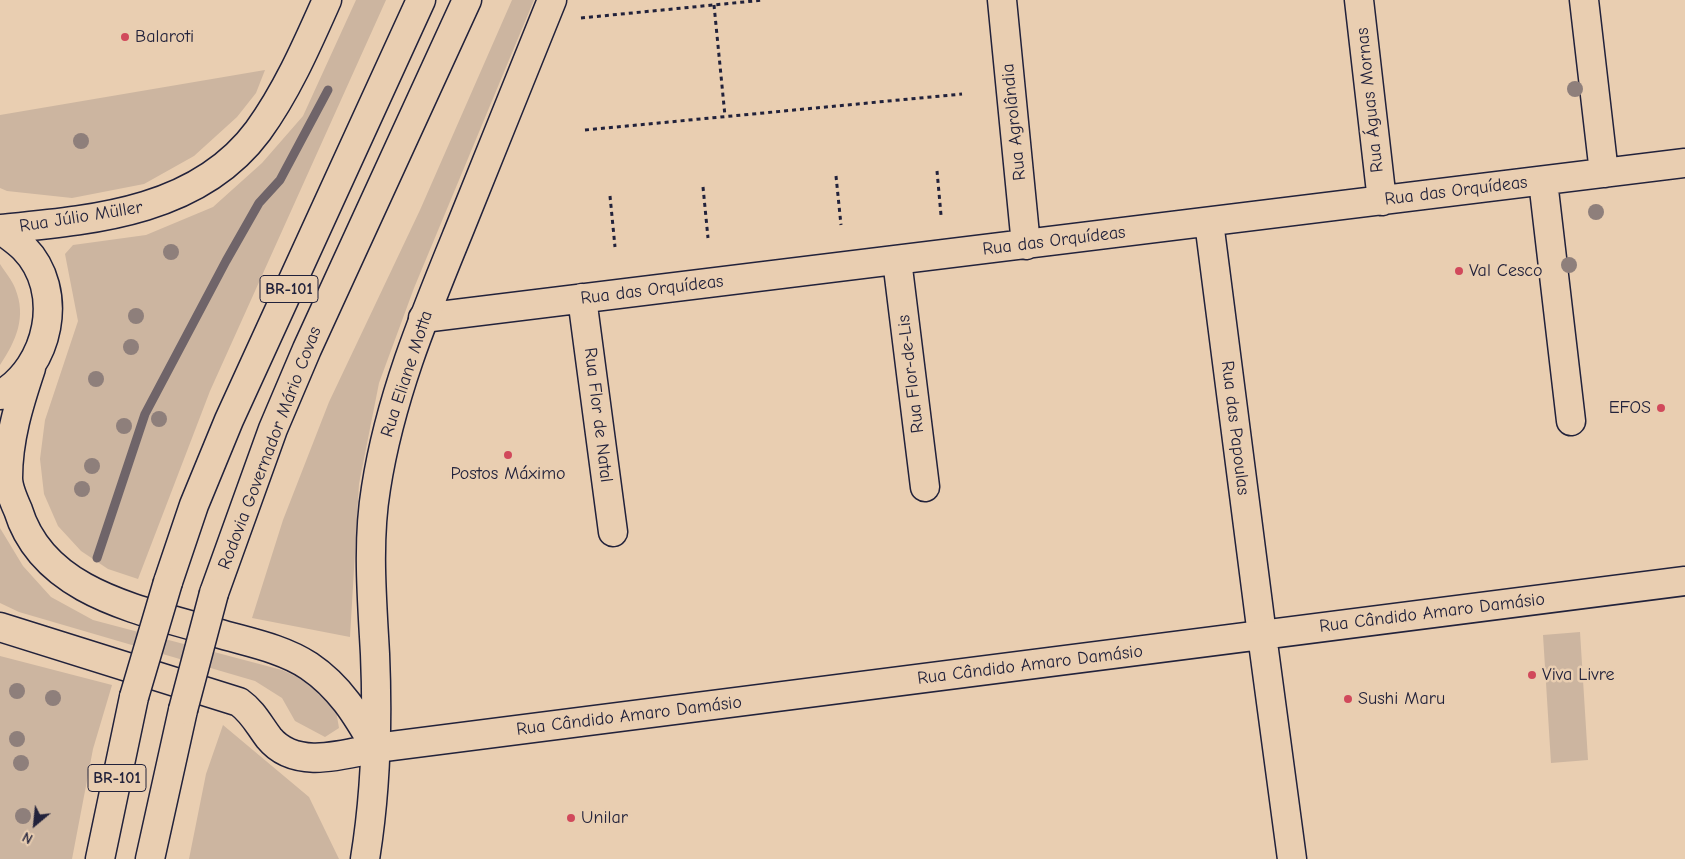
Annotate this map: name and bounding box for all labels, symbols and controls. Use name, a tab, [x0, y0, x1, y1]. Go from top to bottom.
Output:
place label: Balaroti	[135, 26, 194, 48]
street label: Rua Águas Mornas	[1352, 26, 1388, 174]
marker: Balaroti	[119, 31, 131, 43]
street label: Rua Agrolândia	[997, 62, 1031, 182]
street label: Rua das Orquídeas	[1383, 172, 1529, 210]
street label: Rua Júlio Müller	[18, 197, 144, 237]
street label: Rua das Orquídeas	[981, 222, 1127, 260]
place label: Val Cesco	[1469, 260, 1543, 282]
marker: Val Cesco	[1453, 265, 1465, 277]
street label: Rua das Orquídeas	[579, 271, 725, 309]
road number: BR-101	[260, 276, 318, 302]
street label: Rua Eliane Motta	[376, 308, 438, 440]
street label: Rua Flor-de-Lis	[893, 314, 929, 434]
street label: Rodovia Governador Mário Covas	[214, 324, 326, 572]
street label: Rua Flor de Natal	[579, 346, 617, 484]
street label: Rua das Papoulas	[1216, 360, 1254, 496]
place label: EFOS	[1609, 397, 1651, 419]
marker: EFOS	[1655, 402, 1667, 414]
marker: Postos Máximo	[502, 449, 514, 461]
place label: Postos Máximo	[450, 463, 566, 485]
street label: Rua Cândido Amaro Damásio	[1318, 588, 1546, 638]
street label: Rua Cândido Amaro Damásio	[916, 640, 1144, 690]
place label: Viva Livre	[1542, 664, 1615, 686]
marker: Viva Livre	[1526, 669, 1538, 681]
place label: Sushi Maru	[1358, 688, 1445, 710]
street label: Rua Cândido Amaro Damásio	[515, 691, 743, 741]
marker: Sushi Maru	[1342, 693, 1354, 705]
road number: BR-101	[88, 764, 146, 791]
north arrow	[10, 799, 60, 849]
place label: Unilar	[581, 807, 628, 829]
marker: Unilar	[565, 812, 577, 824]
text: N	[20, 828, 36, 847]

